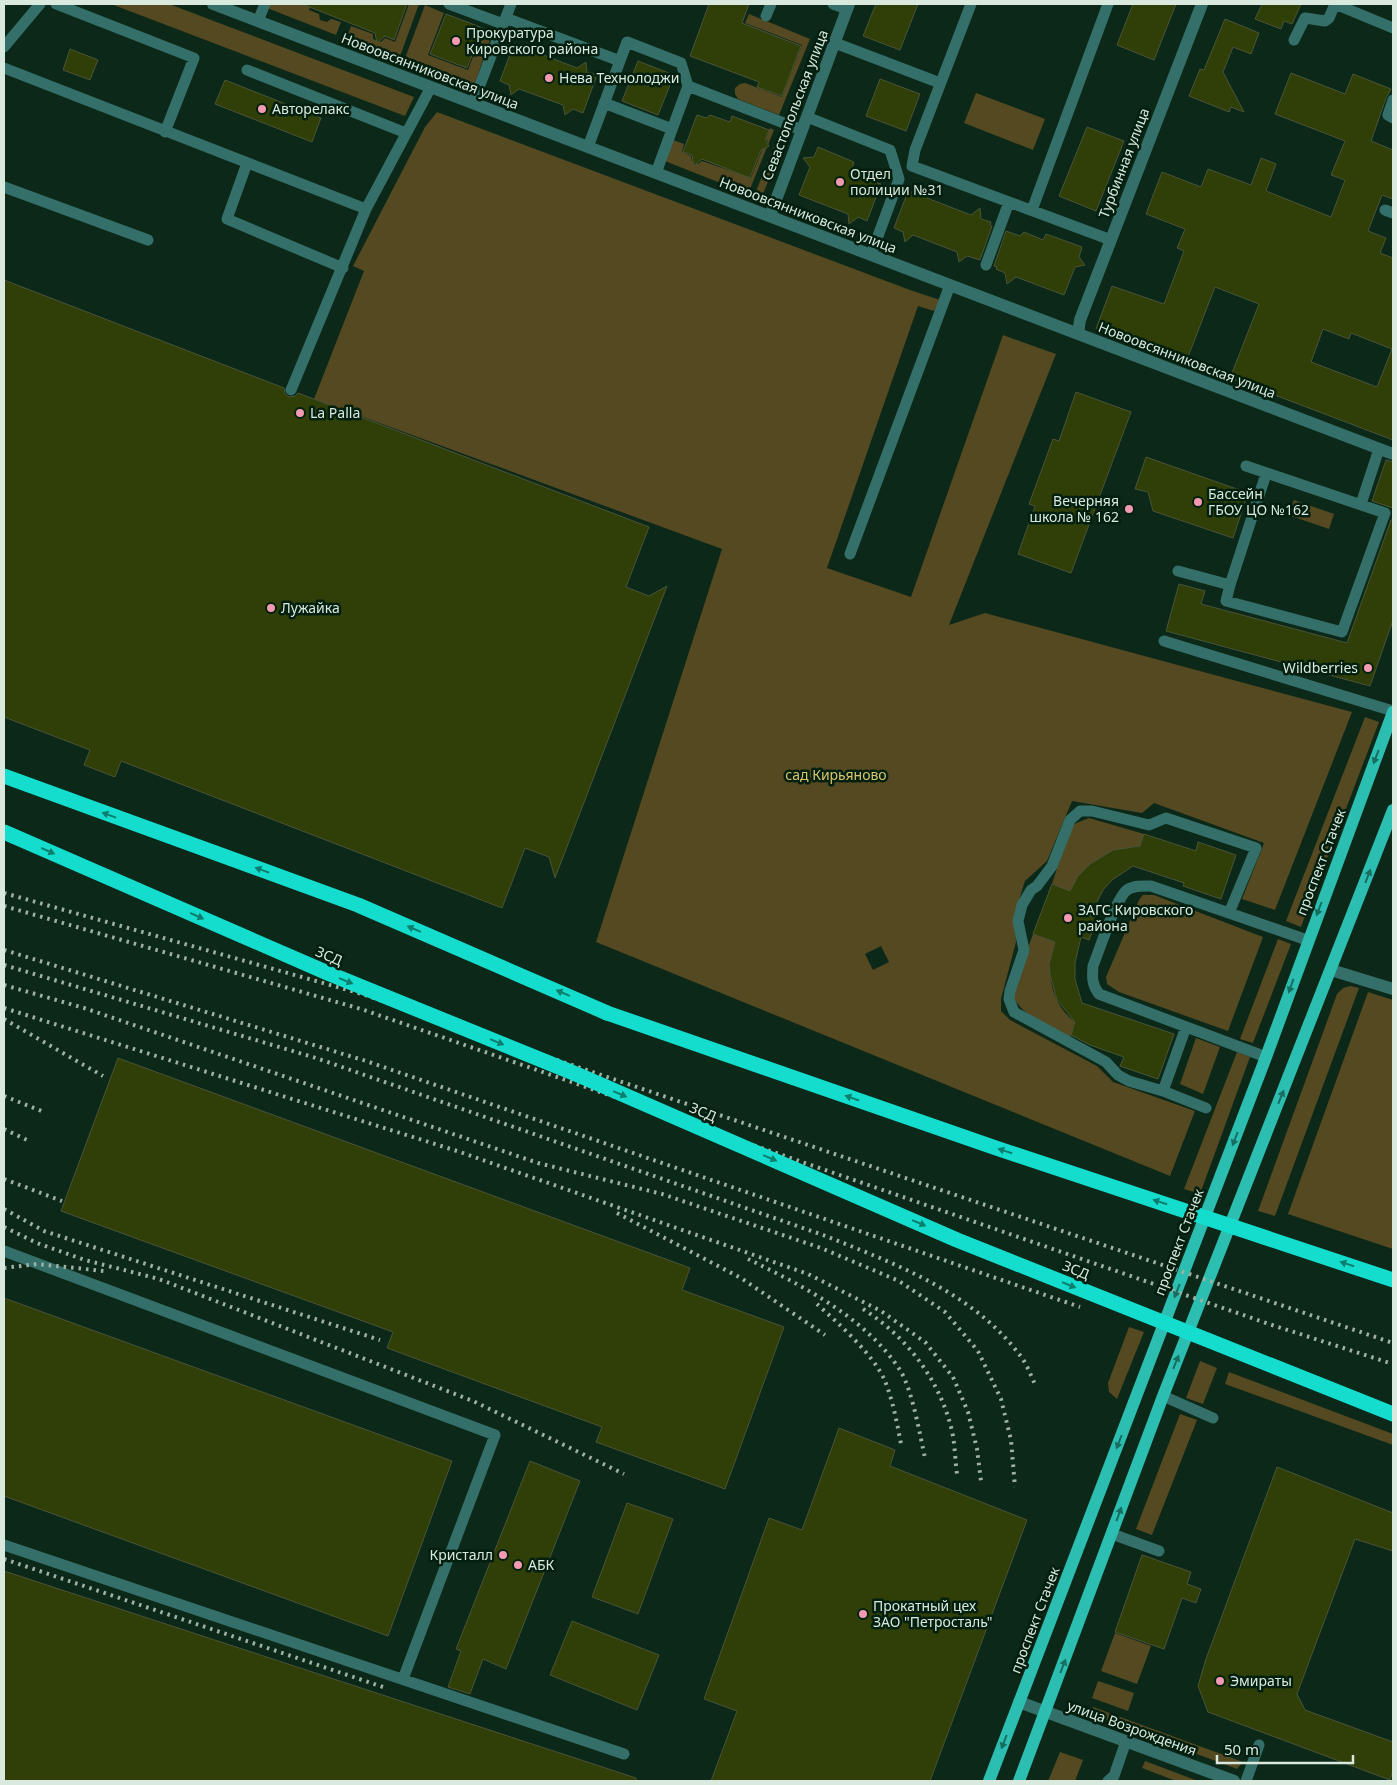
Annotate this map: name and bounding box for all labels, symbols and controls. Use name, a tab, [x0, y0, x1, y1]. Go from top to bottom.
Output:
place label: Прокуратура Кировского района	[466, 23, 598, 58]
street label: Севастопольская улица	[757, 27, 832, 183]
street label: Новоовсянниковская улица	[339, 28, 522, 113]
marker: Прокуратура Кировского района	[450, 35, 462, 47]
place label: Нева Технолоджи	[559, 68, 679, 87]
marker: Нева Технолоджи	[543, 72, 555, 84]
place label: Авторелакс	[272, 99, 350, 118]
marker: Авторелакс	[256, 103, 268, 115]
street label: Турбинная улица	[1094, 105, 1153, 221]
place label: Отдел полиции №31	[850, 164, 944, 199]
street label: Новоовсянниковская улица	[717, 172, 900, 257]
marker: Отдел полиции №31	[834, 176, 846, 188]
street label: Новоовсянниковская улица	[1096, 317, 1279, 402]
place label: La Palla	[310, 403, 360, 422]
marker: La Palla	[294, 407, 306, 419]
place label: Бассейн ГБОУ ЦО №162	[1208, 484, 1309, 519]
place label: Вечерняя школа № 162	[1029, 491, 1119, 526]
marker: Бассейн ГБОУ ЦО №162	[1192, 496, 1204, 508]
marker: Вечерняя школа № 162	[1123, 503, 1135, 515]
place label: Лужайка	[281, 598, 340, 617]
marker: Лужайка	[265, 602, 277, 614]
place label: Wildberries	[1283, 658, 1358, 677]
marker: Wildberries	[1362, 662, 1374, 674]
one-way arrow	[1372, 750, 1379, 765]
park label: сад Кирьяново	[785, 765, 887, 784]
street label: проспект Стачек	[1291, 805, 1350, 918]
one-way arrow	[102, 811, 117, 818]
one-way arrow	[41, 848, 55, 856]
one-way arrow	[254, 866, 269, 874]
one-way arrow	[1364, 868, 1372, 883]
place label: ЗАГС Кировского района	[1078, 900, 1193, 935]
one-way arrow	[1315, 902, 1322, 917]
marker: ЗАГС Кировского района	[1062, 912, 1074, 924]
one-way arrow	[190, 913, 204, 921]
one-way arrow	[407, 924, 421, 932]
street label: ЗСД	[313, 941, 346, 970]
one-way arrow	[339, 978, 354, 985]
one-way arrow	[1287, 979, 1294, 994]
one-way arrow	[556, 989, 570, 997]
one-way arrow	[490, 1039, 504, 1047]
one-way arrow	[1277, 1089, 1285, 1104]
one-way arrow	[613, 1090, 628, 1098]
one-way arrow	[844, 1094, 859, 1101]
street label: ЗСД	[687, 1097, 720, 1126]
one-way arrow	[1231, 1132, 1239, 1147]
one-way arrow	[998, 1147, 1013, 1154]
one-way arrow	[763, 1155, 777, 1163]
street label: проспект Стачек	[1149, 1185, 1208, 1298]
one-way arrow	[1152, 1198, 1167, 1205]
one-way arrow	[912, 1220, 926, 1228]
street label: ЗСД	[1060, 1256, 1093, 1284]
one-way arrow	[1339, 1260, 1354, 1268]
one-way arrow	[1062, 1281, 1076, 1289]
one-way arrow	[1173, 1283, 1180, 1298]
one-way arrow	[1172, 1354, 1180, 1369]
one-way arrow	[1114, 1435, 1122, 1450]
one-way arrow	[1115, 1506, 1123, 1521]
place label: Кристалл	[429, 1545, 493, 1564]
marker: Кристалл	[497, 1549, 509, 1561]
place label: АБК	[528, 1555, 555, 1574]
marker: АБК	[512, 1559, 524, 1571]
street label: проспект Стачек	[1005, 1563, 1064, 1676]
place label: Прокатный цех ЗАО "Петросталь"	[873, 1596, 993, 1631]
marker: Прокатный цех ЗАО "Петросталь"	[857, 1608, 869, 1620]
one-way arrow	[1059, 1658, 1067, 1673]
place label: Эмираты	[1230, 1671, 1292, 1690]
marker: Эмираты	[1214, 1675, 1226, 1687]
street label: улица Возрождения	[1065, 1695, 1199, 1760]
scale bar	[1217, 1732, 1353, 1764]
one-way arrow	[1000, 1734, 1007, 1749]
text: 50 m	[1224, 1739, 1259, 1759]

